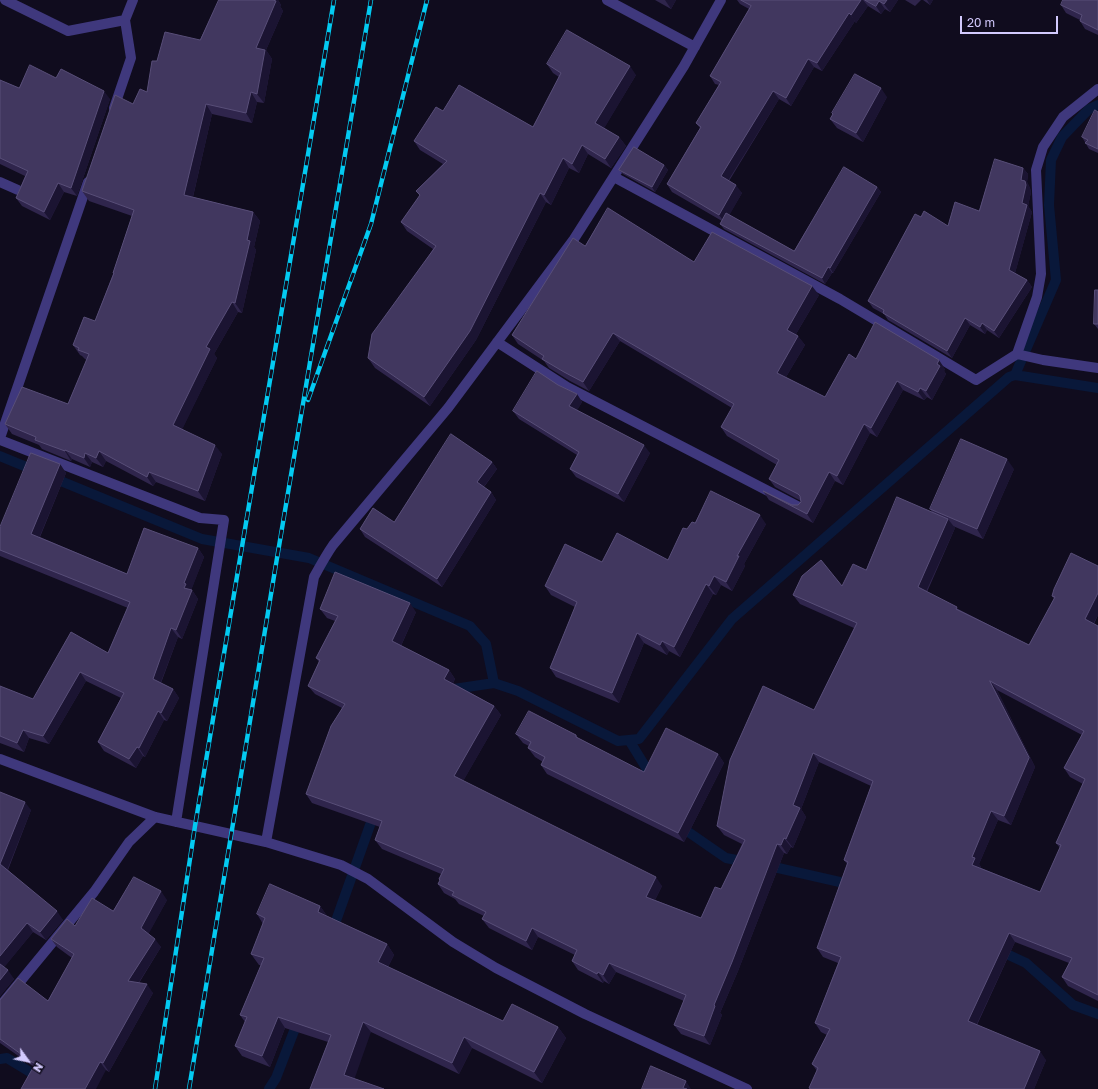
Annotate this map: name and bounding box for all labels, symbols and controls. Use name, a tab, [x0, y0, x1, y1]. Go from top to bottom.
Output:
scale bar	[962, 8, 1060, 34]
text: 20 m	[967, 15, 995, 30]
north arrow	[8, 1041, 48, 1081]
text: N	[31, 1061, 46, 1075]

